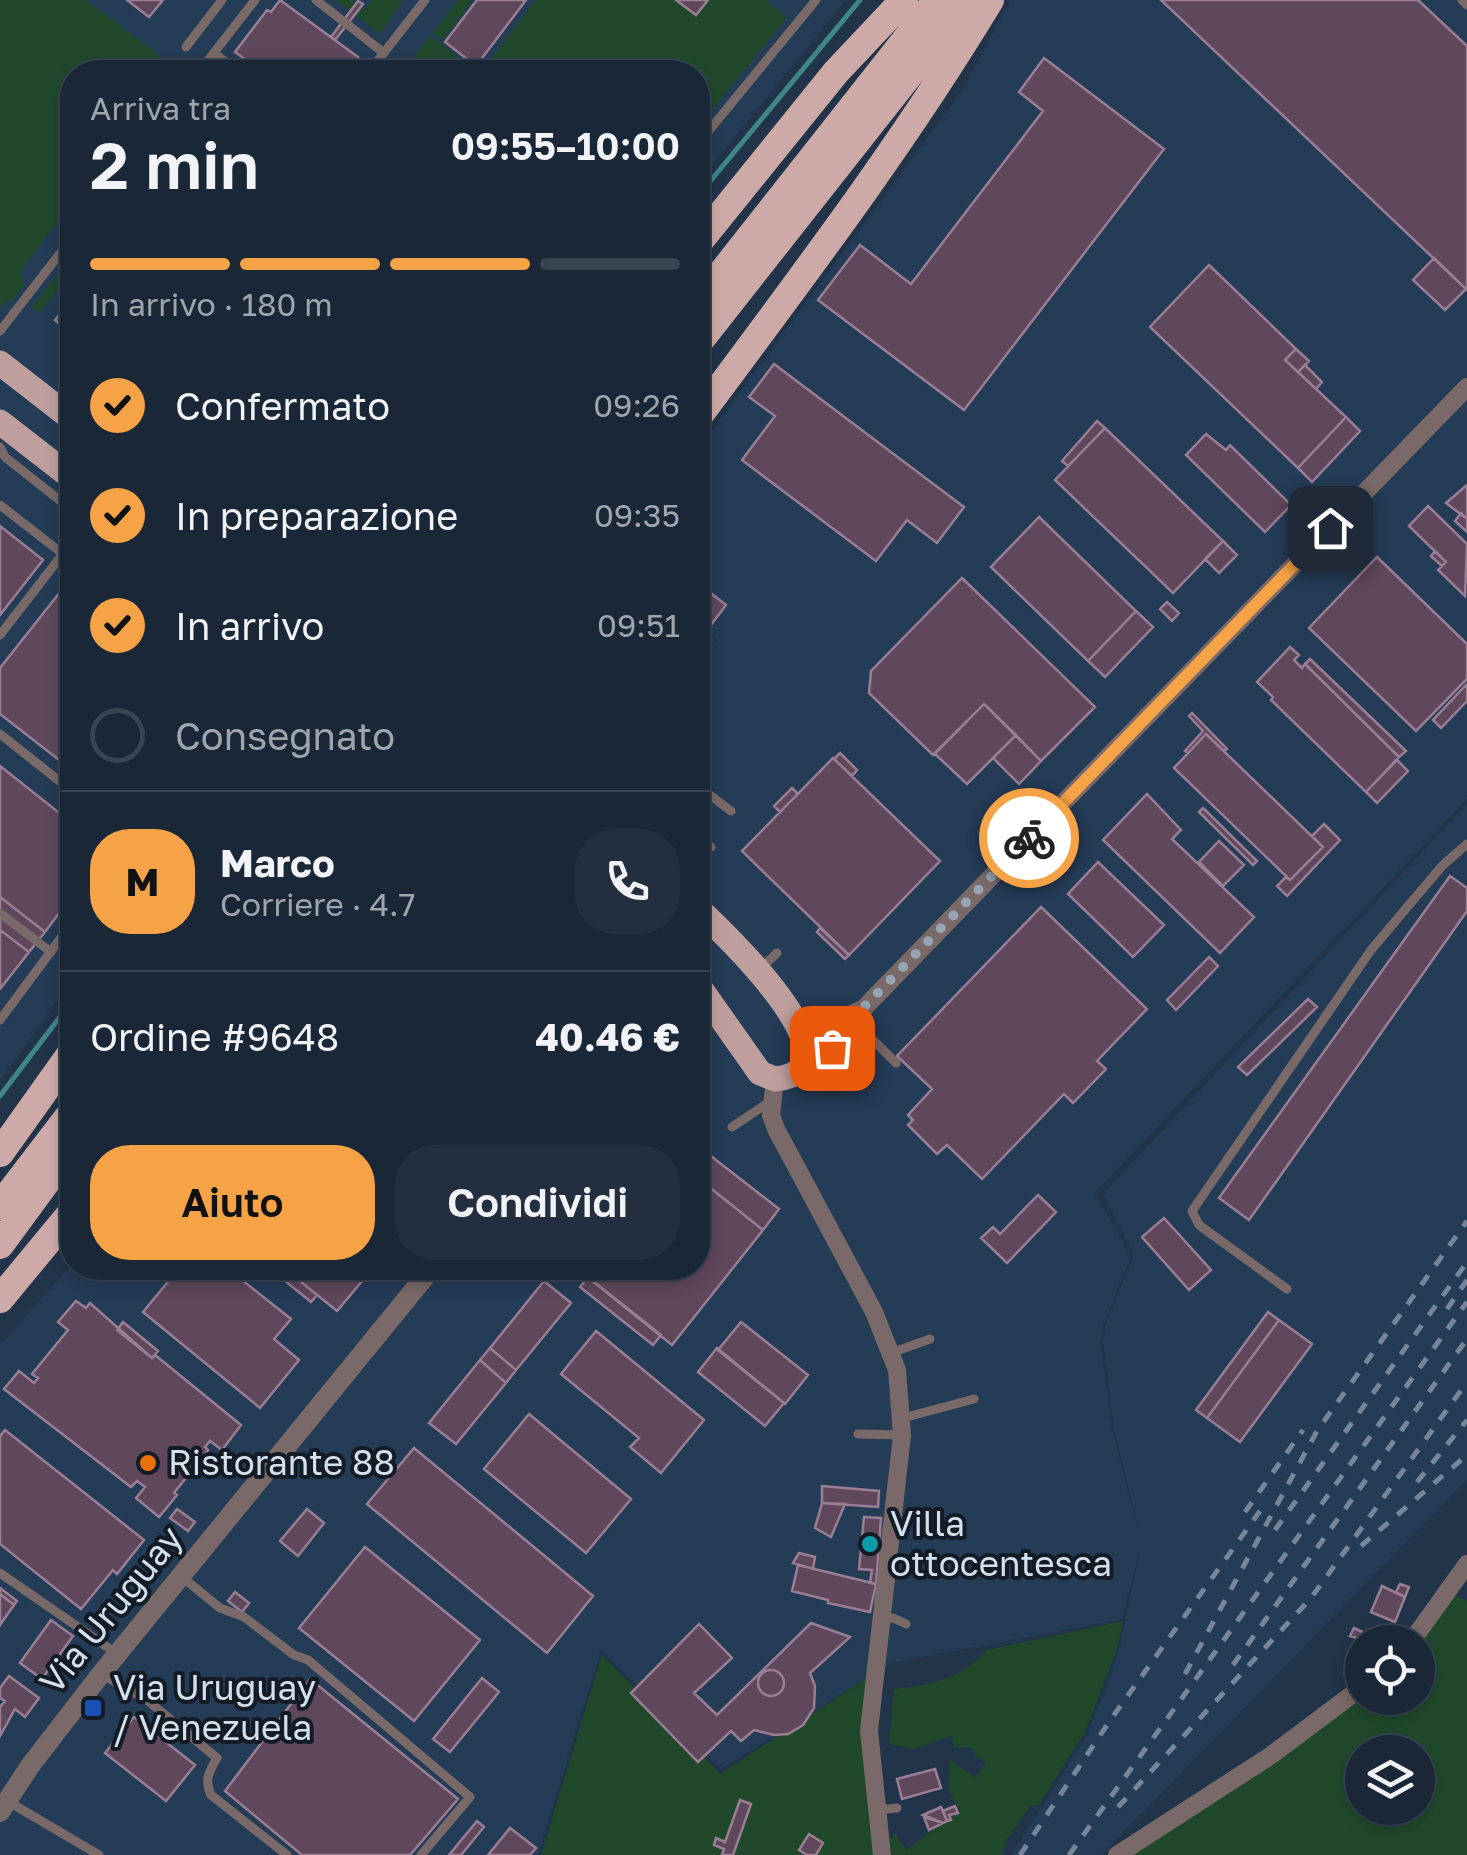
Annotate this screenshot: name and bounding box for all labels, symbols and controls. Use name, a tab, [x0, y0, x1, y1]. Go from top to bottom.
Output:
text: Arriva tra	[90, 89, 231, 127]
text: 09:55–10:00	[451, 123, 680, 168]
text: 2 min	[90, 125, 259, 203]
text: In arrivo · 180 m	[90, 285, 333, 323]
icon: check	[90, 378, 145, 433]
text: Confermato	[175, 383, 390, 428]
text: 09:26	[593, 386, 680, 424]
pin	[1288, 486, 1373, 571]
icon: check	[90, 488, 145, 543]
text: In preparazione	[175, 493, 458, 538]
text: 09:35	[594, 496, 680, 534]
icon: home	[1303, 501, 1358, 556]
icon: check	[90, 598, 145, 653]
text: In arrivo	[175, 603, 324, 648]
text: 09:51	[597, 606, 680, 644]
text: Consegnato	[175, 713, 395, 758]
courier	[979, 788, 1079, 888]
icon: bike	[1002, 811, 1057, 866]
button: phone	[575, 829, 680, 934]
text: Marco	[220, 840, 335, 885]
text: M	[126, 859, 159, 904]
text: Corriere · 4.7	[220, 885, 415, 923]
pin	[790, 1006, 875, 1091]
text: Ordine #9648	[90, 1014, 339, 1059]
text: 40.46 €	[535, 1014, 680, 1059]
icon: bag	[805, 1021, 860, 1076]
button: Aiuto	[90, 1145, 375, 1260]
button: Condividi	[395, 1145, 680, 1260]
place label: Ristorante 88	[168, 1441, 395, 1483]
marker: Ristorante 88	[137, 1452, 159, 1474]
place label: Villa ottocentesca	[890, 1502, 1112, 1584]
street label: Via Uruguay	[30, 1517, 190, 1702]
marker: Villa ottocentesca	[859, 1533, 881, 1555]
map controls	[1345, 1625, 1435, 1825]
button: locate	[1345, 1625, 1435, 1715]
place label: Via Uruguay / Venezuela	[113, 1666, 316, 1748]
marker: Via Uruguay / Venezuela	[82, 1697, 104, 1719]
button: layers	[1345, 1735, 1435, 1825]

